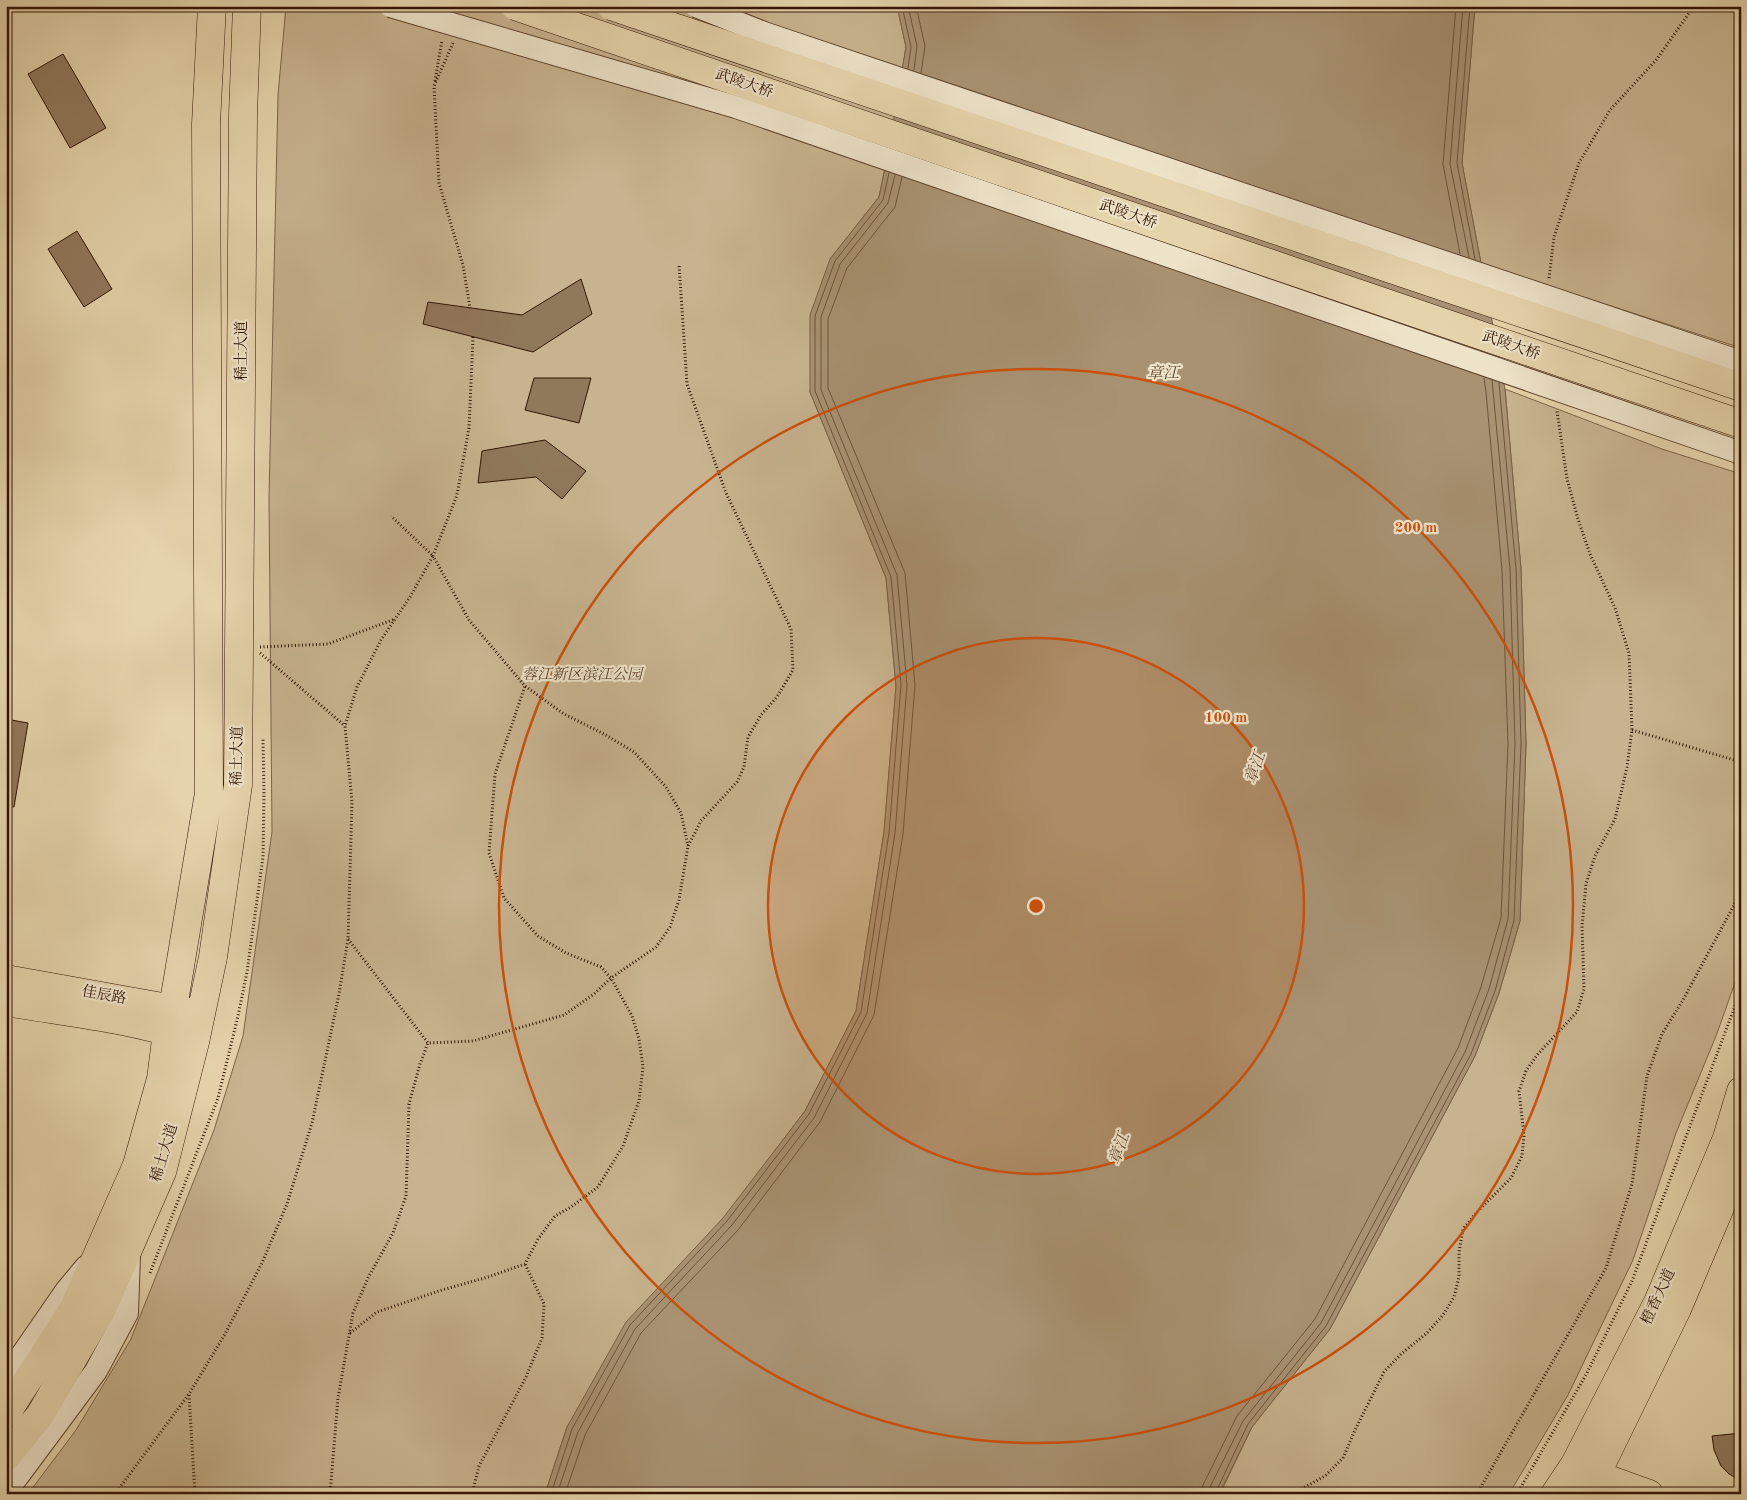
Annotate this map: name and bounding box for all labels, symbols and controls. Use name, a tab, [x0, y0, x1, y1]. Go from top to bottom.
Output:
street label: 武陵大桥	[713, 65, 775, 101]
street label: 武陵大桥	[1097, 196, 1159, 232]
street label: 稀土大道	[233, 321, 250, 381]
street label: 武陵大桥	[1480, 327, 1542, 363]
water label: 章江	[1147, 364, 1181, 382]
text: 200 m	[1395, 521, 1437, 536]
park label: 蓉江新区滨江公园	[522, 666, 644, 683]
text: 100 m	[1205, 711, 1247, 726]
street label: 稀土大道	[228, 726, 246, 786]
water label: 章江	[1241, 748, 1270, 786]
centre of rings	[1027, 897, 1045, 915]
street label: 佳辰路	[81, 983, 128, 1007]
street label: 稀土大道	[147, 1122, 181, 1184]
water label: 章江	[1105, 1129, 1134, 1167]
street label: 橙香大道	[1638, 1266, 1678, 1327]

